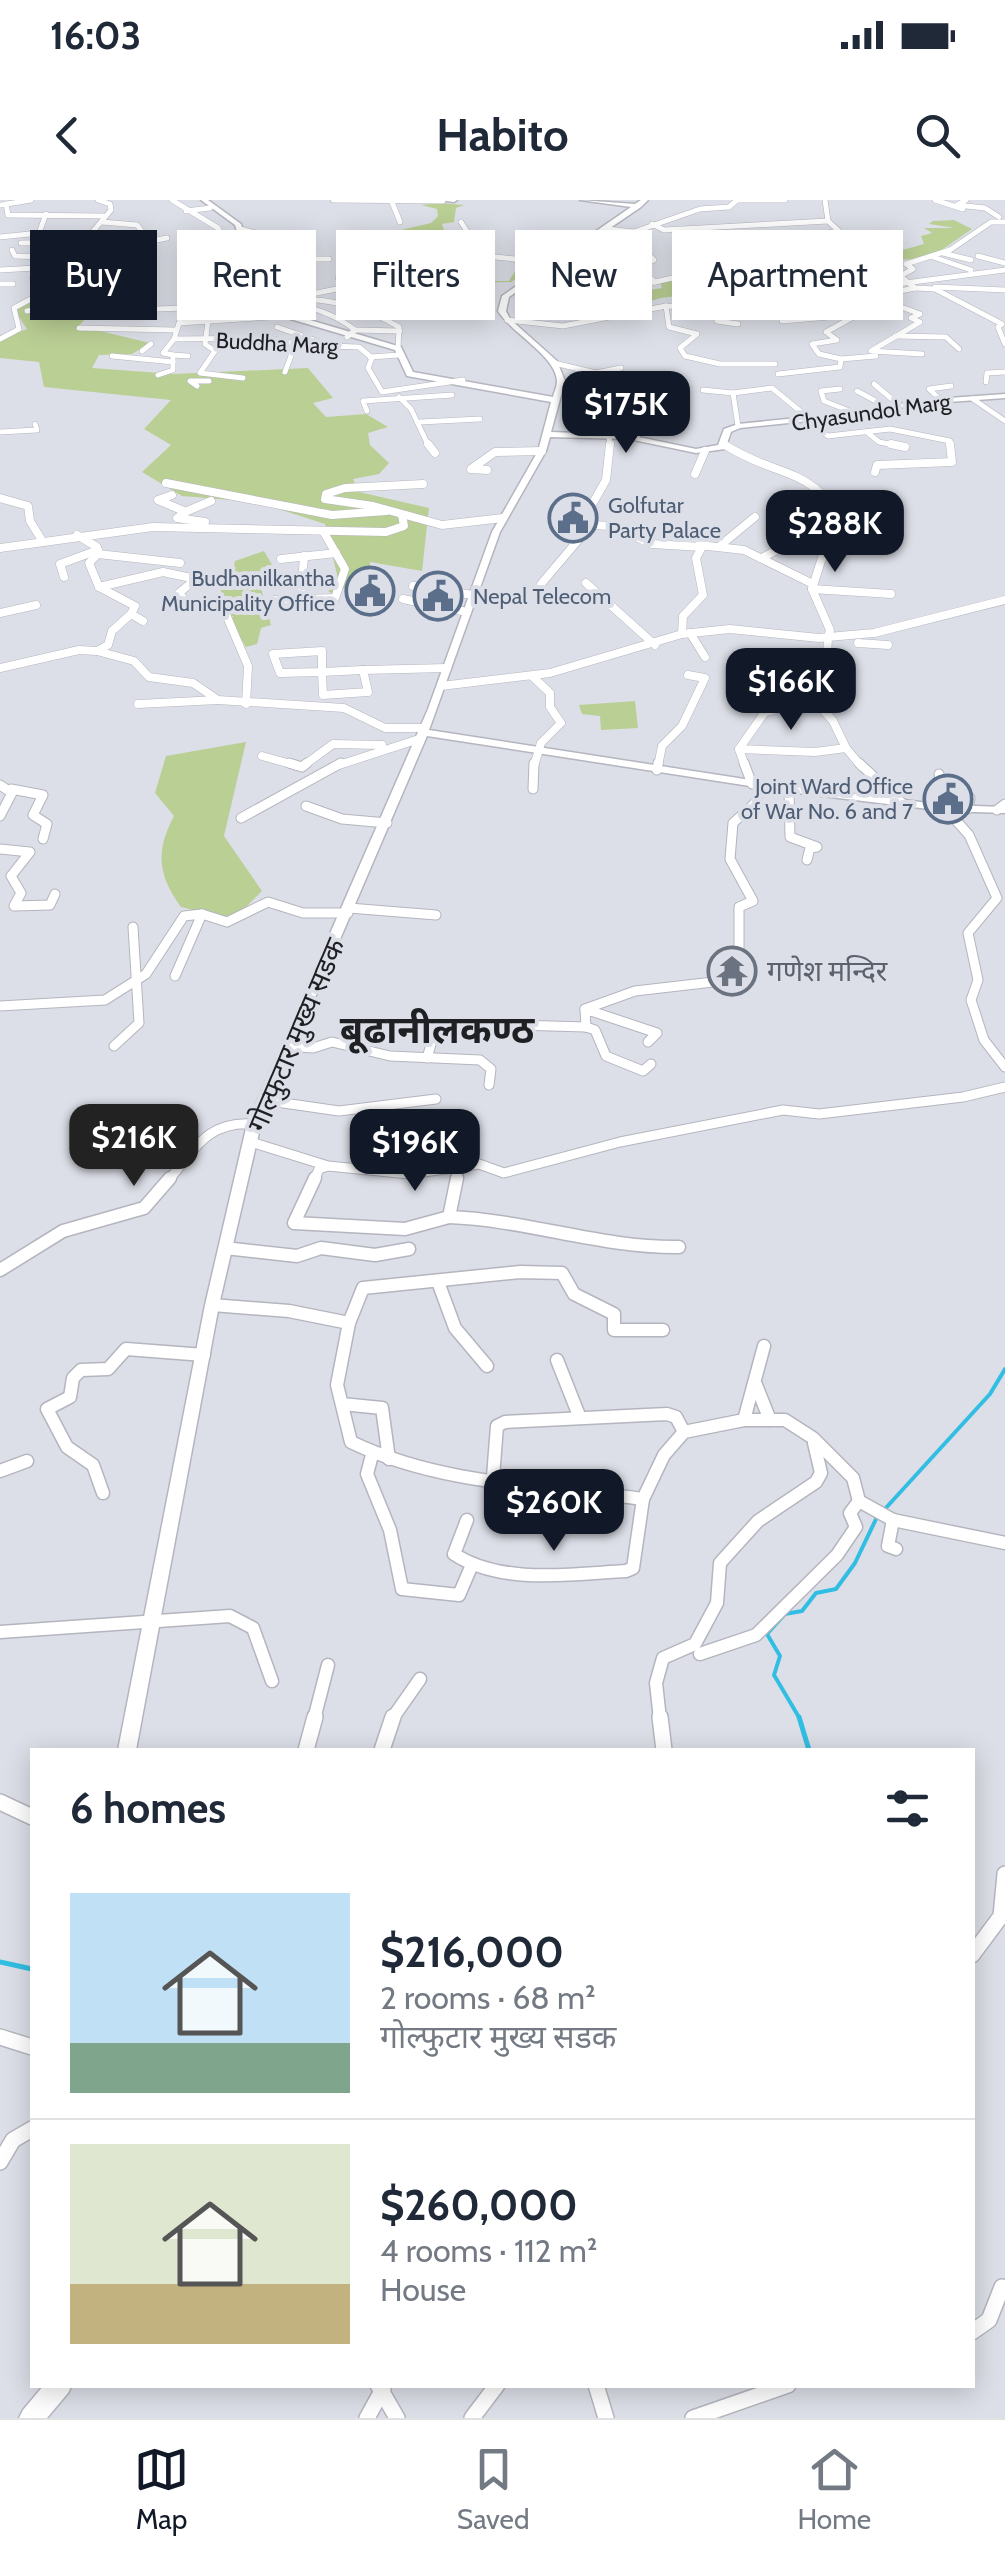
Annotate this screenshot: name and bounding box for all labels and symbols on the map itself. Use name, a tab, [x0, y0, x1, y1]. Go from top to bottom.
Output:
street label: Buddha Marg	[215, 327, 340, 360]
pin: $175K	[556, 371, 696, 456]
street label: Chyasundol Marg	[790, 388, 953, 437]
pin: $288K	[765, 490, 905, 575]
public building icon: Golfutar Party Palace	[547, 492, 599, 544]
place label: Golfutar Party Palace	[608, 492, 721, 544]
place label: Budhanilkantha Municipality Office	[161, 565, 335, 617]
public building icon: Budhanilkantha Municipality Office	[344, 565, 396, 617]
public building icon: Nepal Telecom	[412, 570, 464, 622]
place label: Nepal Telecom	[473, 583, 611, 610]
pin: $166K	[721, 648, 861, 733]
place label: Joint Ward Office of War No. 6 and 7	[741, 773, 913, 825]
public building icon: Joint Ward Office of War No. 6 and 7	[922, 773, 974, 825]
street label: गोल्फुटार मुख्य सडक	[240, 933, 353, 1137]
temple icon: गणेश मन्दिर	[706, 945, 758, 997]
place label: गणेश मन्दिर	[767, 954, 888, 988]
district label: बूढानीलकण्ठ	[340, 1006, 535, 1054]
pin: $216K	[64, 1104, 204, 1189]
pin: $196K	[345, 1109, 485, 1194]
pin: $260K	[484, 1469, 624, 1554]

